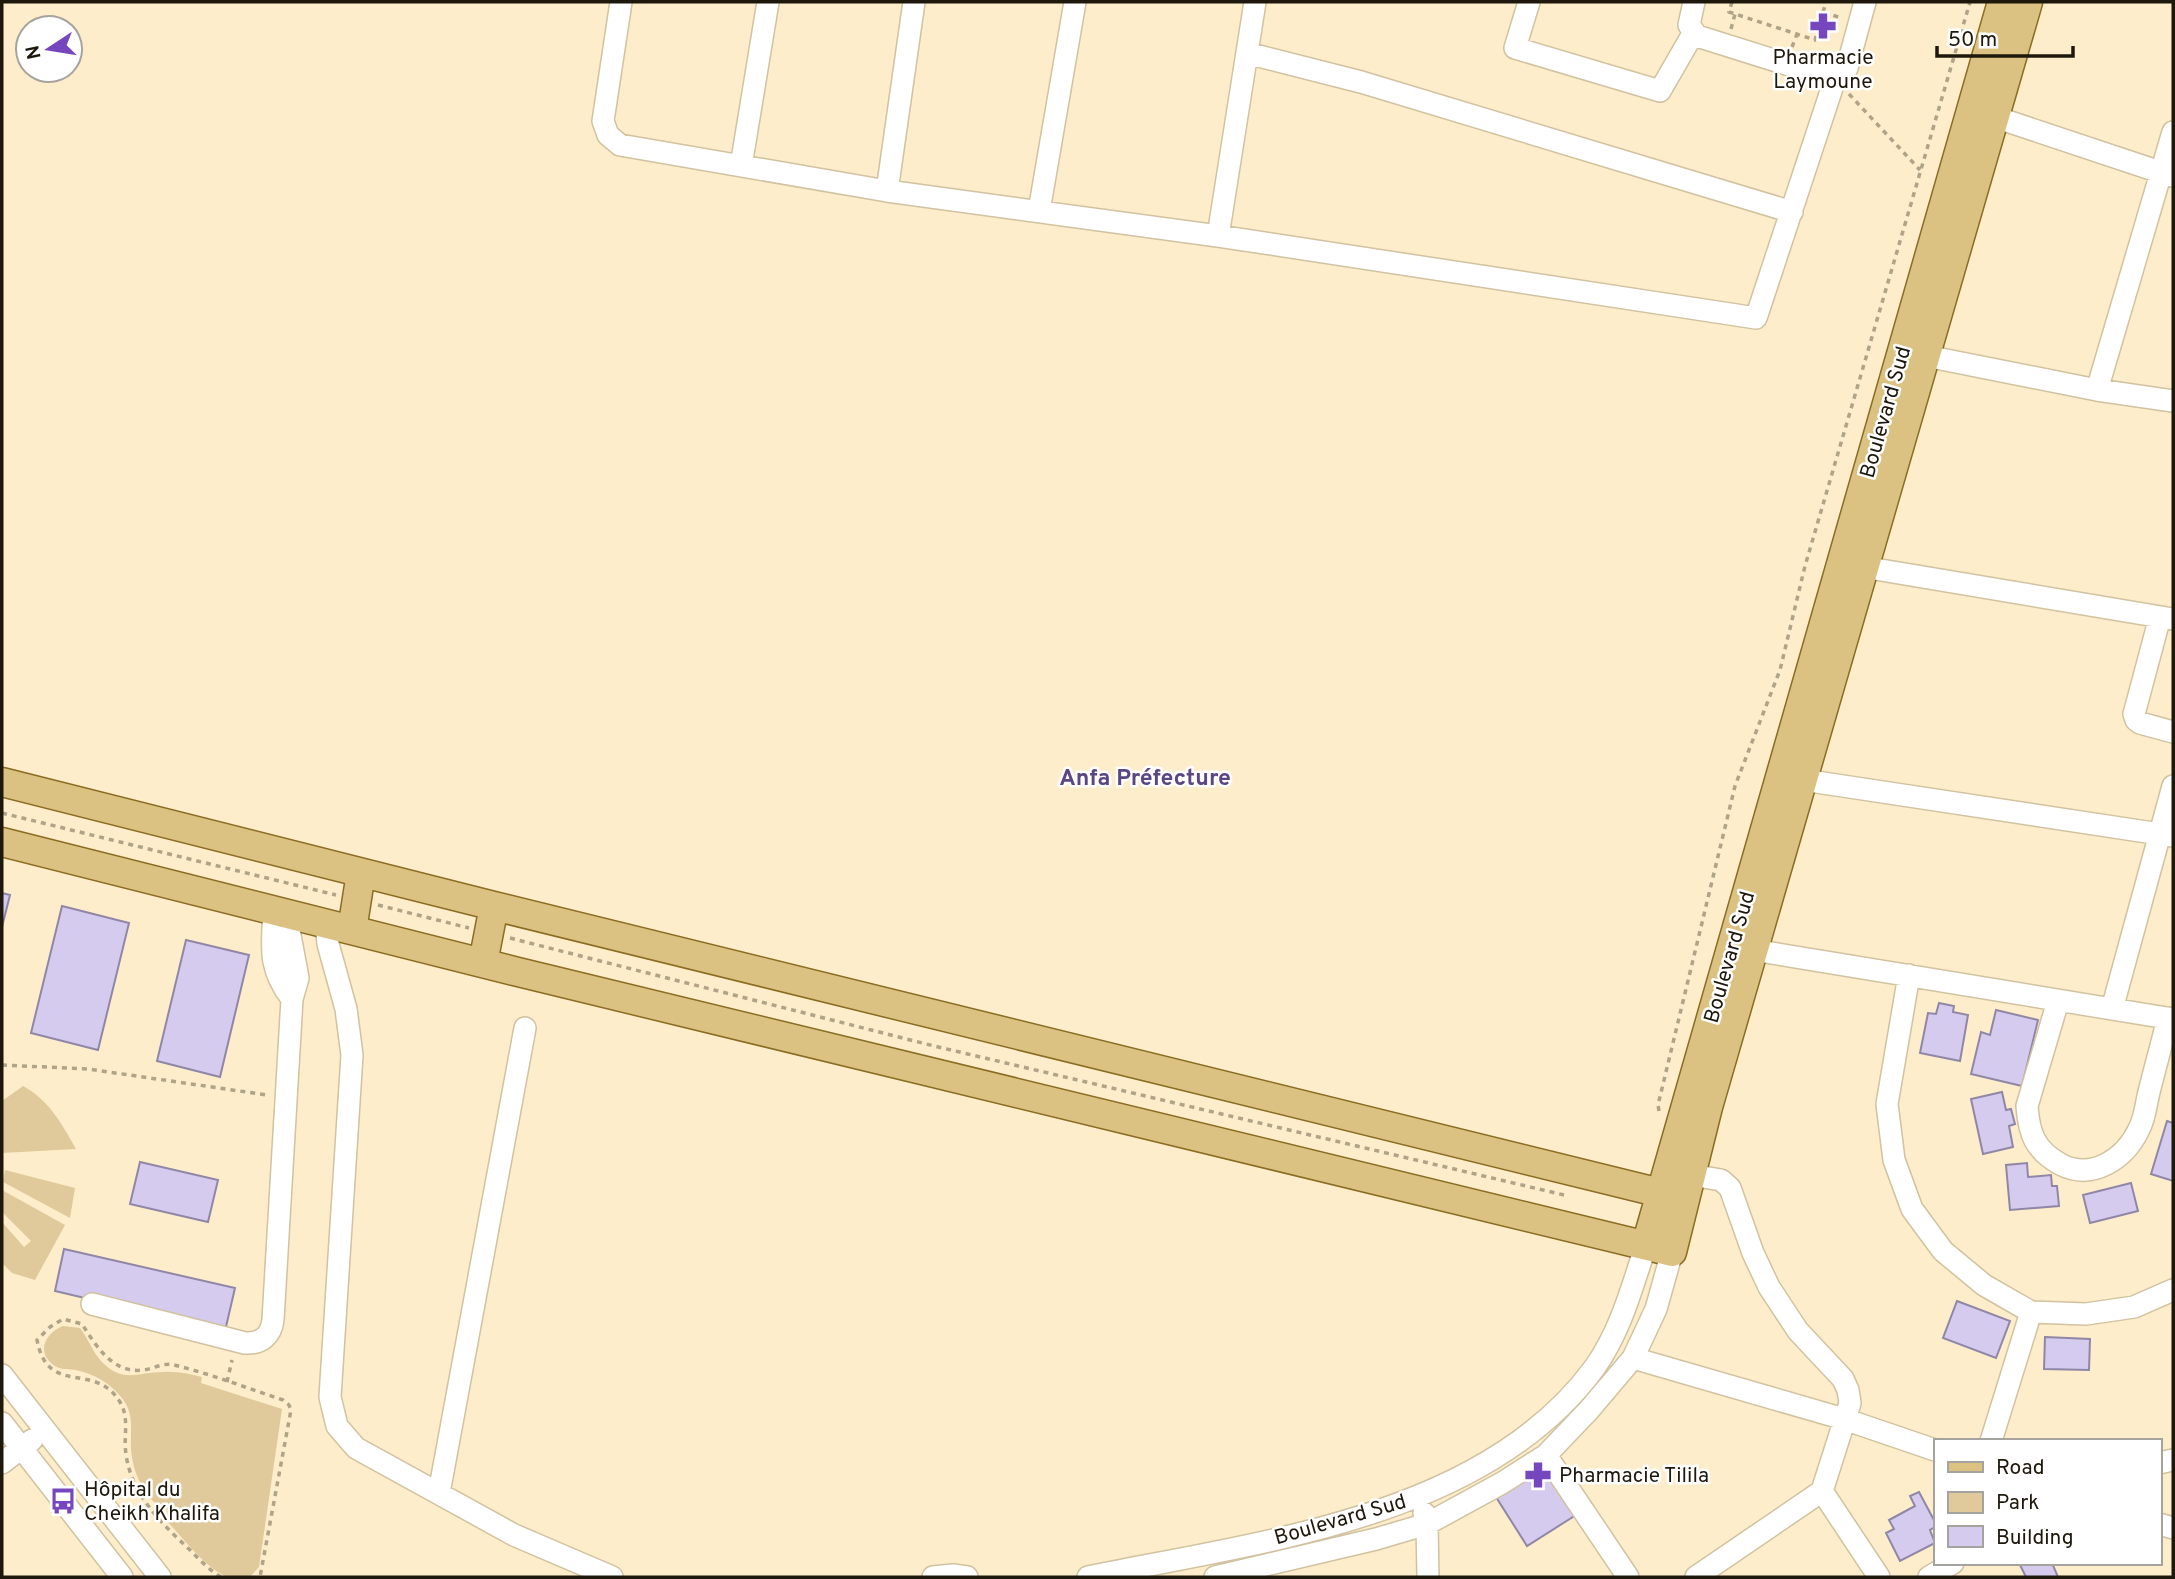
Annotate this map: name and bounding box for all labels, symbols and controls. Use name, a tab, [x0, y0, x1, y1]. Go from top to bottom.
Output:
pharmacy icon: Pharmacie Laymoune	[1808, 11, 1838, 41]
north arrow	[14, 14, 84, 84]
scale bar	[1937, 14, 2074, 58]
text: 50 m	[1948, 27, 1997, 54]
text: N	[21, 43, 47, 61]
place label: Pharmacie Laymoune	[1773, 45, 1873, 96]
street label: Boulevard Sud	[1855, 343, 1918, 482]
district label: Anfa Préfecture	[1059, 765, 1231, 794]
street label: Boulevard Sud	[1699, 888, 1762, 1027]
legend	[1934, 1439, 2161, 1565]
text: Road	[1996, 1455, 2045, 1482]
pharmacy icon: Pharmacie Tilila	[1523, 1460, 1553, 1490]
place label: Pharmacie Tilila	[1559, 1463, 1709, 1490]
place label: Hôpital du Cheikh Khalifa	[84, 1477, 220, 1528]
bus stop icon: Hôpital du Cheikh Khalifa	[48, 1486, 78, 1516]
street label: Boulevard Sud	[1271, 1489, 1410, 1552]
text: Park	[1996, 1490, 2039, 1517]
text: Building	[1996, 1525, 2074, 1552]

